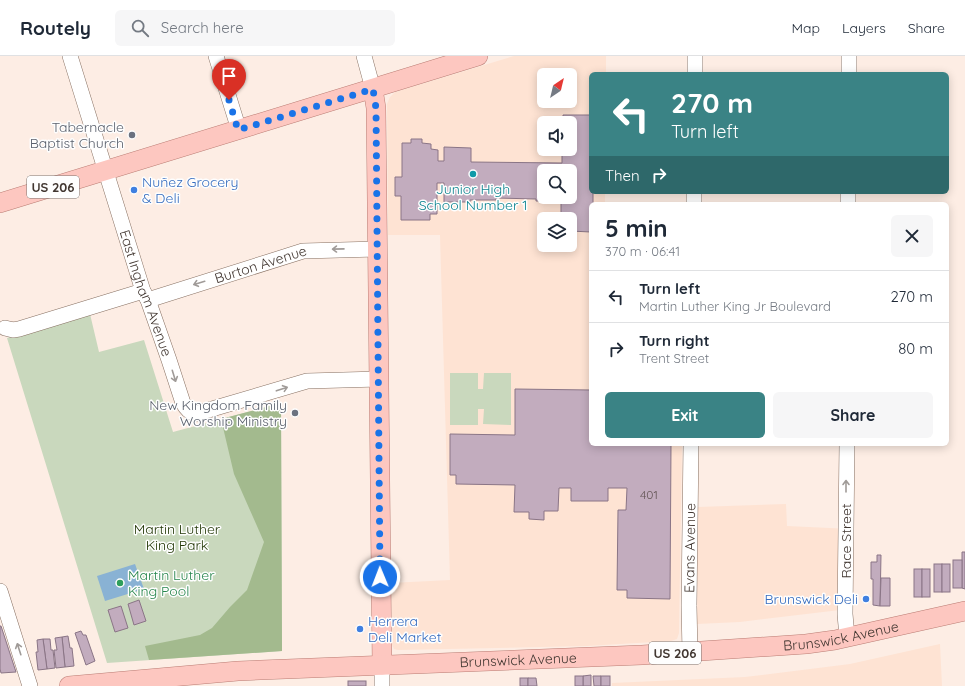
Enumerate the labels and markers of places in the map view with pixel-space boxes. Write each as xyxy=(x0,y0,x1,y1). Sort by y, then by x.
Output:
pin xyxy=(212,59,246,100)
place label: Tabernacle Baptist Church xyxy=(30,118,124,152)
marker: Tabernacle Baptist Church xyxy=(127,130,137,140)
marker: Junior High School Number 1 xyxy=(468,169,478,179)
place label: Nuñez Grocery & Deli xyxy=(142,173,238,207)
place label: Junior High School Number 1 xyxy=(419,180,527,214)
marker: Nuñez Grocery & Deli xyxy=(129,185,139,195)
place label: New Kingdom Family Worship Ministry xyxy=(149,396,287,430)
marker: New Kingdom Family Worship Ministry xyxy=(290,408,300,418)
place label: Martin Luther King Pool xyxy=(128,566,215,600)
marker: Martin Luther King Pool xyxy=(115,578,125,588)
place label: Brunswick Deli xyxy=(764,590,858,608)
marker: Brunswick Deli xyxy=(861,594,871,604)
place label: Herrera Deli Market xyxy=(368,612,442,646)
marker: Herrera Deli Market xyxy=(355,624,365,634)

